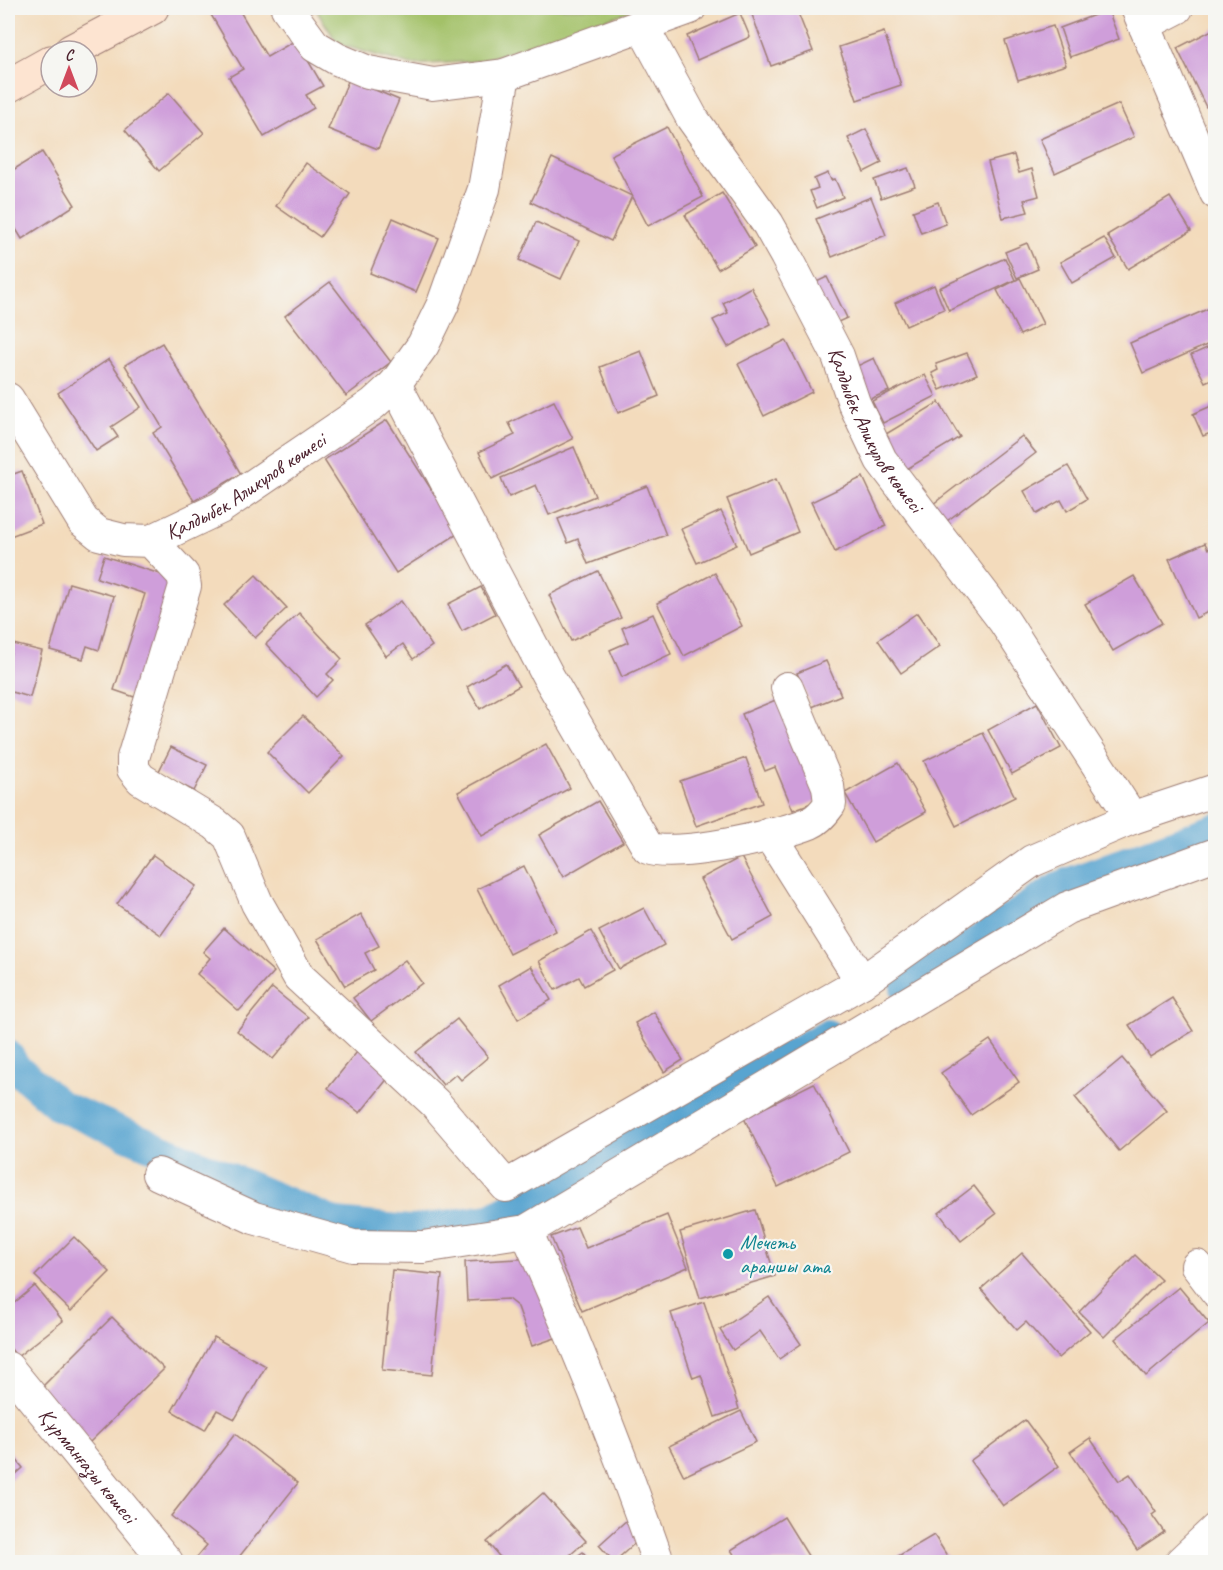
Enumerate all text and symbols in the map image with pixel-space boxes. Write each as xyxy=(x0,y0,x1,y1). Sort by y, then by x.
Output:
north arrow xyxy=(39,39,99,99)
text: С xyxy=(65,45,75,65)
street label: Қалдыбек Аликулов көшесі xyxy=(822,342,931,520)
street label: Қалдыбек Аликулов көшесі xyxy=(161,425,333,545)
place label: Мечеть араншы ата xyxy=(740,1229,831,1279)
marker: Мечеть араншы ата xyxy=(721,1247,735,1261)
street label: Құрманғазы көшесі xyxy=(33,1403,145,1531)

